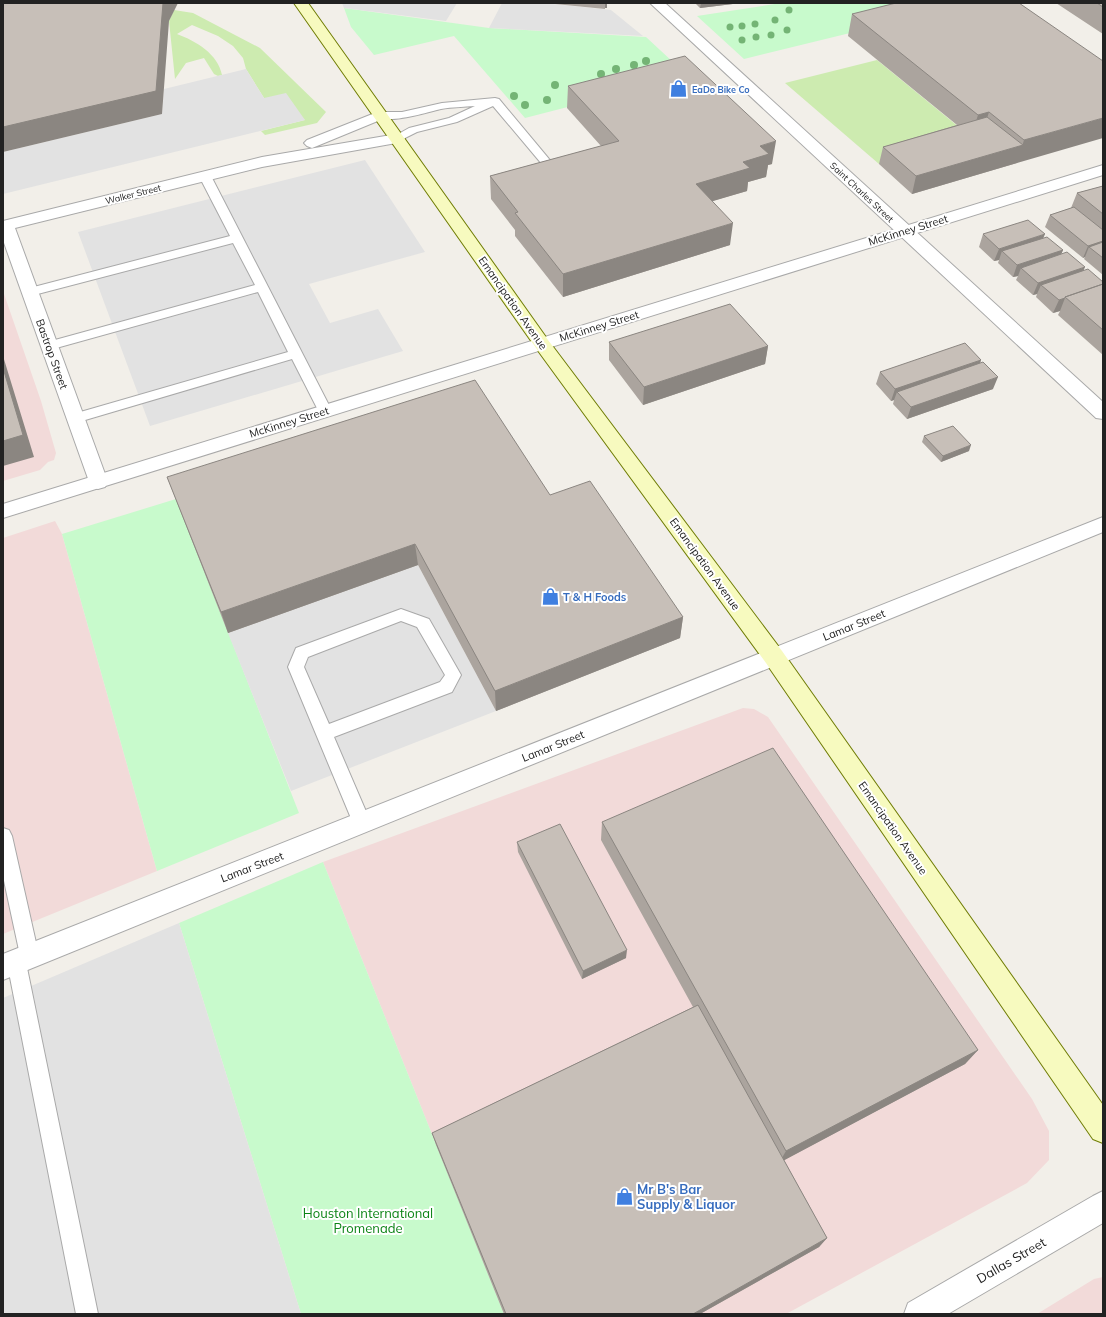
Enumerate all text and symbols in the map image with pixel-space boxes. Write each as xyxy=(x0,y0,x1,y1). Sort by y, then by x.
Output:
shop icon: EaDo Bike Co xyxy=(669,79,689,99)
place label: EaDo Bike Co xyxy=(692,84,750,95)
street label: Saint Charles Street xyxy=(828,160,896,224)
street label: Walker Street xyxy=(104,182,162,206)
street label: McKinney Street xyxy=(867,211,950,249)
street label: Emancipation Avenue xyxy=(475,254,551,352)
street label: McKinney Street xyxy=(558,307,641,345)
street label: Bastrop Street xyxy=(33,317,71,391)
street label: McKinney Street xyxy=(248,403,331,441)
street label: Emancipation Avenue xyxy=(667,515,743,613)
shop icon: T & H Foods xyxy=(540,587,560,607)
place label: T & H Foods xyxy=(563,590,627,604)
street label: Lamar Street xyxy=(821,606,887,644)
street label: Lamar Street xyxy=(520,727,586,765)
street label: Emancipation Avenue xyxy=(855,779,931,877)
street label: Lamar Street xyxy=(219,849,286,885)
place label: Mr B's Bar Supply & Liquor xyxy=(637,1181,736,1213)
shop icon: Mr B's Bar Supply & Liquor xyxy=(614,1186,634,1206)
park label: Houston International Promenade xyxy=(303,1205,433,1236)
street label: Dallas Street xyxy=(974,1234,1049,1286)

